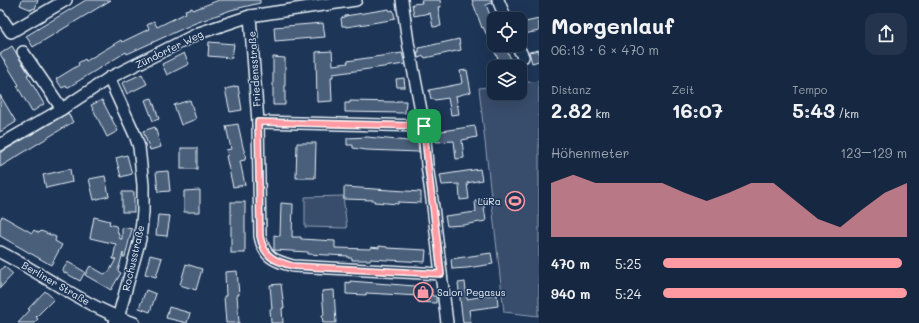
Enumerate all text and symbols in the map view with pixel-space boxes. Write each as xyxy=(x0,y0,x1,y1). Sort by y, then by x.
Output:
text: Morgenlauf xyxy=(551,11,674,40)
map controls xyxy=(487,12,527,100)
button: locate xyxy=(487,12,527,52)
button: share xyxy=(865,13,907,55)
street label: Zündorfer Weg xyxy=(133,26,206,72)
street label: Friedensstraße xyxy=(244,31,264,107)
text: 06:13 · 6 × 470 m xyxy=(551,41,659,58)
button: layers xyxy=(487,60,527,100)
text: Distanz xyxy=(551,82,591,97)
text: Zeit xyxy=(672,82,694,97)
text: Tempo xyxy=(792,82,827,97)
text: 2.82 xyxy=(551,97,592,123)
text: 16:07 xyxy=(672,97,723,123)
text: 5:43 xyxy=(792,97,835,123)
text: km xyxy=(592,106,610,121)
text: /km xyxy=(835,106,859,121)
pin xyxy=(407,109,441,143)
icon: arrive xyxy=(413,115,435,137)
text: Höhenmeter xyxy=(551,144,629,161)
text: 123–129 m xyxy=(840,144,907,161)
sports icon: LüRa xyxy=(504,190,526,212)
place label: LüRa xyxy=(478,194,501,208)
street label: Rochusstraße xyxy=(119,224,147,292)
text: 470 m xyxy=(551,255,590,272)
text: 5:25 xyxy=(615,255,641,272)
street label: Berliner Straße xyxy=(19,258,93,308)
shop icon: Salon Pegasus xyxy=(412,281,434,303)
place label: Salon Pegasus xyxy=(437,285,506,299)
text: 940 m xyxy=(551,285,590,302)
text: 5:24 xyxy=(615,285,641,302)

